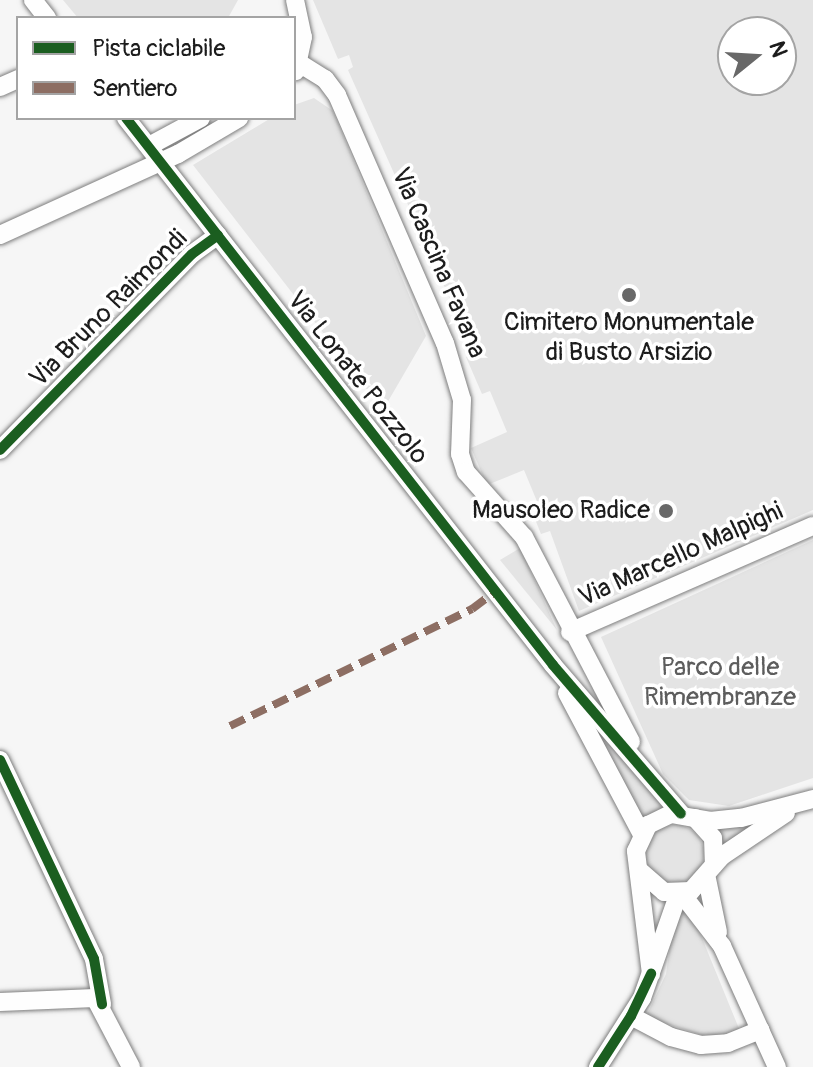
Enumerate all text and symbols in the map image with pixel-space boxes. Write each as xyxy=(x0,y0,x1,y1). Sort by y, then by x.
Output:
legend xyxy=(16,16,296,120)
north arrow xyxy=(717,16,797,96)
text: Pista ciclabile xyxy=(92,34,225,63)
text: N xyxy=(762,38,794,61)
text: Sentiero xyxy=(92,74,177,103)
street label: Via Cascina Favana xyxy=(384,163,492,363)
street label: Via Bruno Raimondi xyxy=(24,224,194,394)
street label: Via Lonate Pozzolo xyxy=(280,285,434,471)
marker: Cimitero Monumentale di Busto Arsizio xyxy=(620,286,638,304)
place label: Cimitero Monumentale di Busto Arsizio xyxy=(504,307,754,368)
place label: Mausoleo Radice xyxy=(472,495,650,527)
street label: Via Marcello Malpighi xyxy=(574,496,788,614)
marker: Mausoleo Radice xyxy=(657,502,675,520)
park label: Parco delle Rimembranze xyxy=(644,652,796,714)

